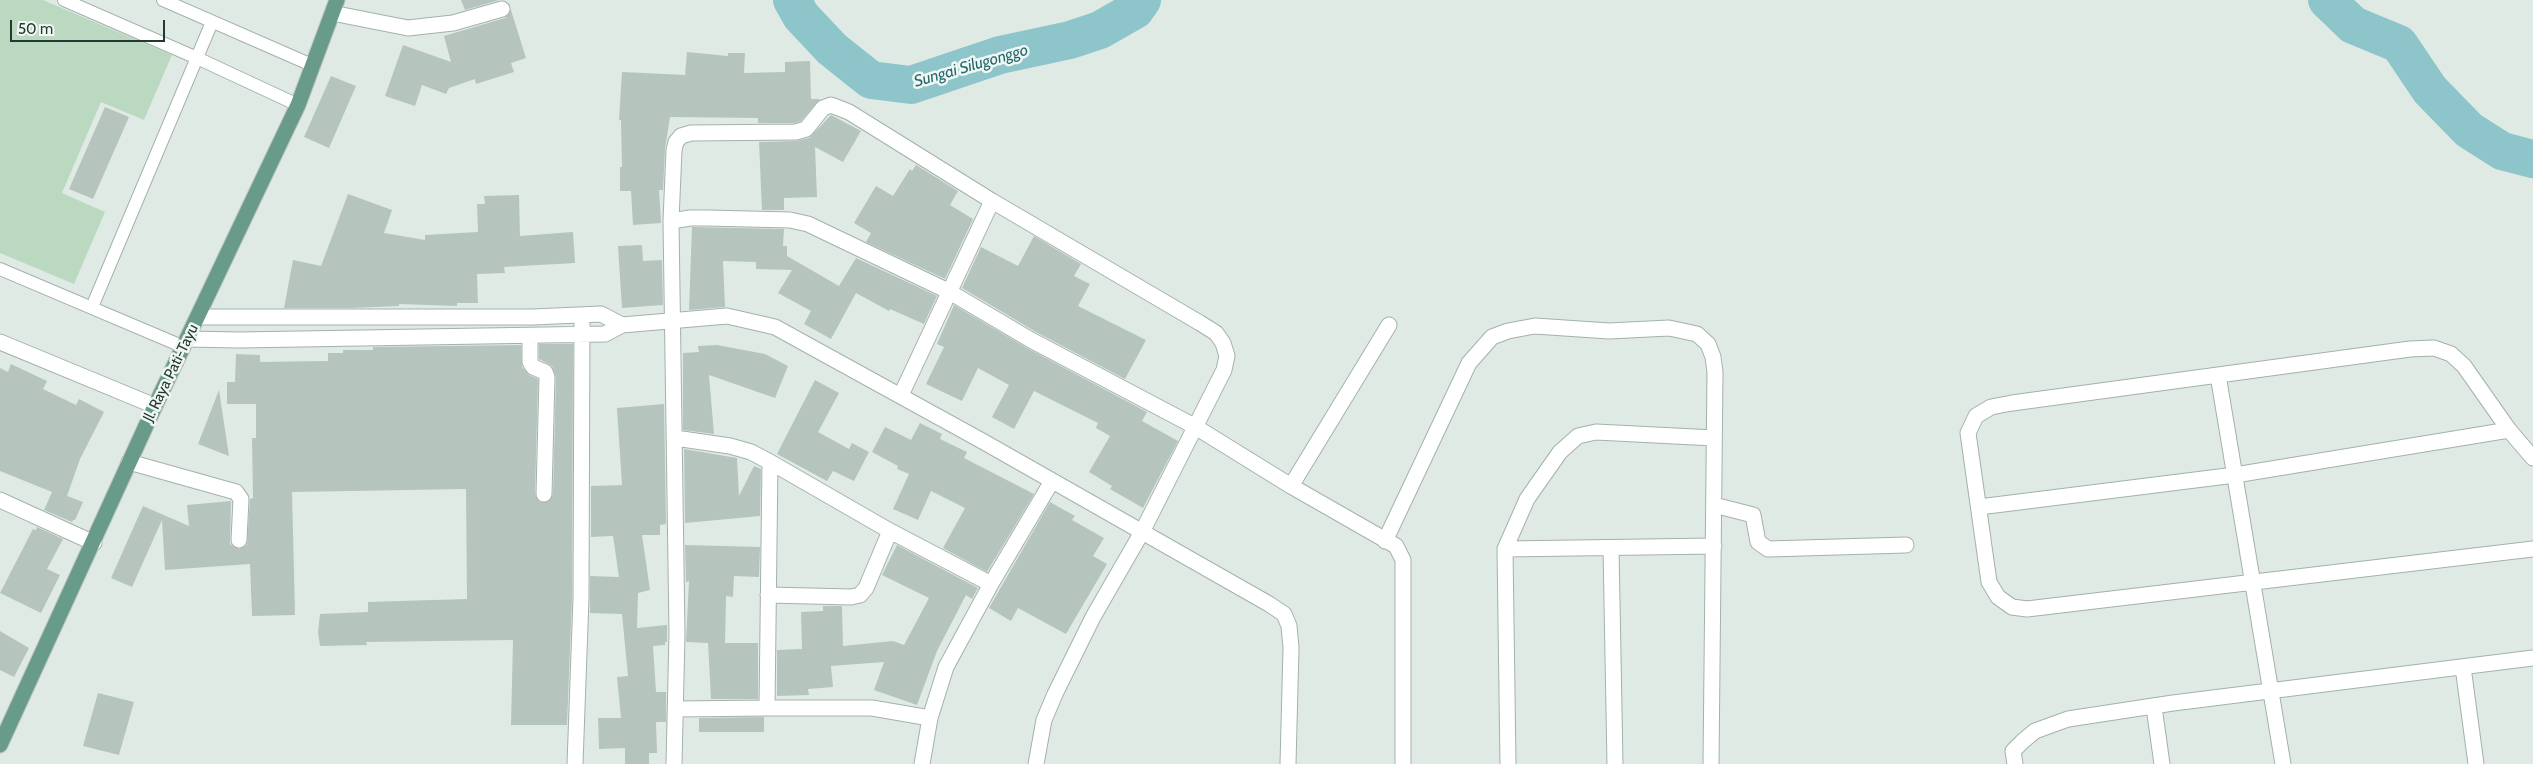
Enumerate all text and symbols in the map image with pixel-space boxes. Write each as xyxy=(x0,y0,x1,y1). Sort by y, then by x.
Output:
scale bar xyxy=(12,10,168,42)
text: 50 m xyxy=(18,20,53,38)
water label: Sungai Silugonggo xyxy=(912,41,1030,91)
street label: Jl. Raya Pati-Tayu xyxy=(140,321,202,425)

